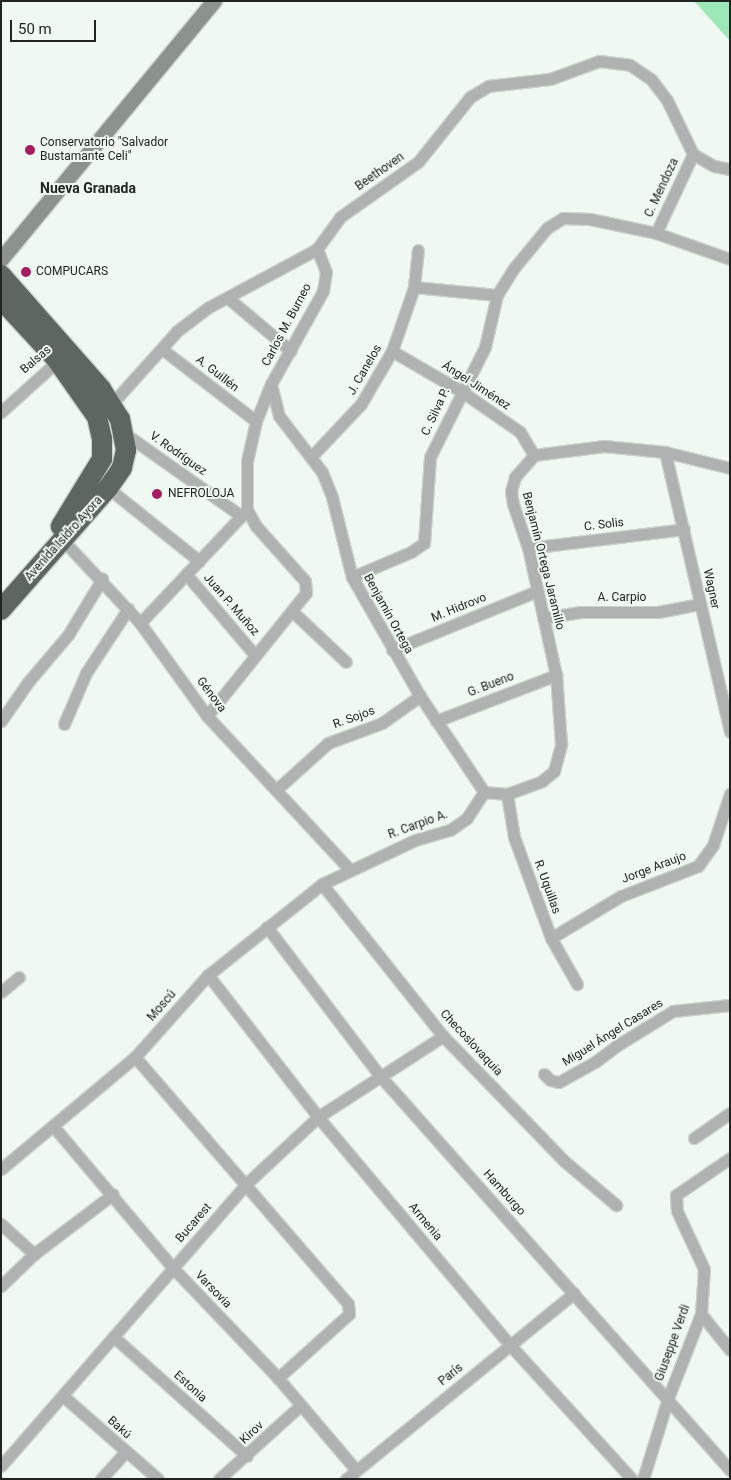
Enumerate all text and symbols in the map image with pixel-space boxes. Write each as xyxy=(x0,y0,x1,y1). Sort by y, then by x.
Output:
scale bar xyxy=(12,10,99,42)
text: 50 m xyxy=(18,20,52,38)
place label: Conservatorio "Salvador Bustamante Celi" xyxy=(40,136,168,164)
marker: Conservatorio "Salvador Bustamante Celi" xyxy=(24,144,36,156)
street label: Beethoven xyxy=(353,150,407,194)
street label: C. Mendoza xyxy=(642,156,682,220)
district label: Nueva Granada xyxy=(40,180,136,196)
place label: COMPUCARS xyxy=(36,265,108,279)
marker: COMPUCARS xyxy=(20,266,32,278)
street label: Carlos M. Burneo xyxy=(259,281,315,369)
street label: J. Canelos xyxy=(345,342,385,398)
street label: Balsas xyxy=(18,343,54,377)
street label: A. Guillén xyxy=(193,353,241,395)
street label: Ángel Jiménez xyxy=(439,358,513,414)
street label: C. Silva P. xyxy=(419,386,453,438)
street label: V. Rodríguez xyxy=(147,429,209,479)
marker: NEFROLOJA xyxy=(150,487,164,501)
place label: NEFROLOJA xyxy=(168,487,234,501)
street label: Benjamín Ortega Jaramillo xyxy=(519,490,567,632)
street label: Avenida Isidro Ayora xyxy=(22,494,106,584)
street label: C. Solis xyxy=(583,515,625,535)
street label: Wagner xyxy=(700,568,722,610)
street label: Juan P. Muñoz xyxy=(200,571,262,639)
street label: Benjamín Ortega xyxy=(360,572,416,656)
street label: M. Hidrovo xyxy=(429,590,489,626)
street label: A. Carpio xyxy=(598,591,646,605)
street label: G. Bueno xyxy=(466,670,516,700)
street label: Génova xyxy=(193,675,229,715)
street label: R. Sojos xyxy=(331,704,377,732)
street label: R. Carpio A. xyxy=(386,808,450,842)
street label: Jorge Araujo xyxy=(620,849,688,887)
street label: R. Uquillas xyxy=(531,858,563,916)
street label: Moscú xyxy=(145,988,179,1024)
street label: Miguel Ángel Casares xyxy=(560,996,666,1070)
street label: Checoslovaquia xyxy=(437,1007,505,1079)
street label: Hamburgo xyxy=(480,1167,528,1219)
street label: Bucarest xyxy=(173,1200,215,1246)
street label: Armenia xyxy=(405,1200,445,1244)
street label: Varsovia xyxy=(192,1268,234,1312)
street label: Giuseppe Verdi xyxy=(652,1303,694,1383)
street label: París xyxy=(436,1361,466,1389)
street label: Estonia xyxy=(170,1368,210,1406)
street label: Bakú xyxy=(104,1414,134,1442)
street label: Kirov xyxy=(237,1419,267,1447)

